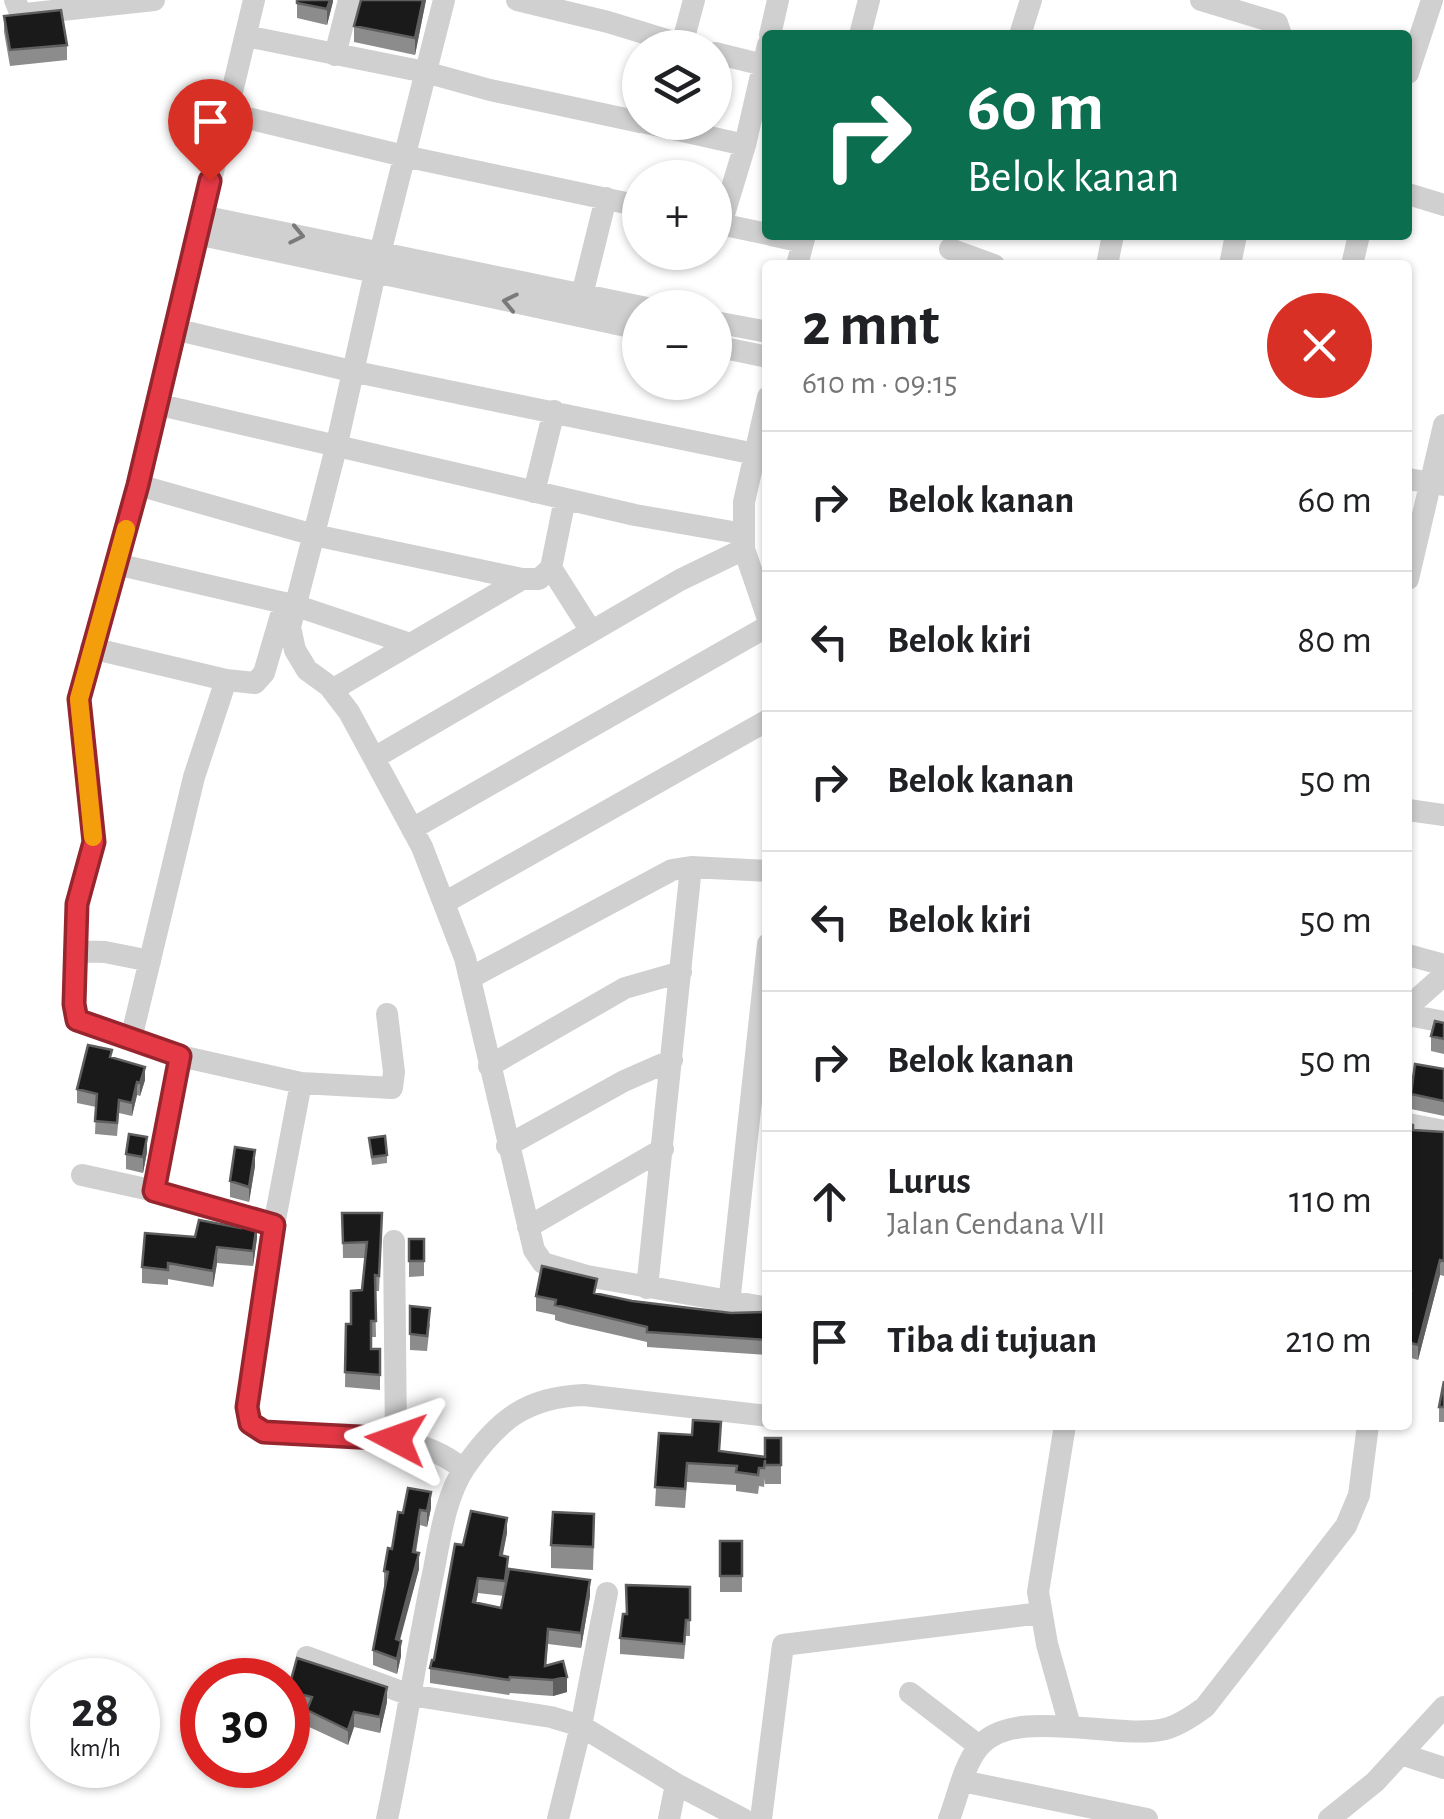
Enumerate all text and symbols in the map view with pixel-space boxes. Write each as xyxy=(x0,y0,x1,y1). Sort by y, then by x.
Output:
map controls xyxy=(622,30,732,400)
button: layers xyxy=(622,30,732,140)
icon: right xyxy=(802,70,932,200)
text: 60 m xyxy=(967,73,1104,143)
pin xyxy=(168,79,253,182)
icon: arrive xyxy=(183,94,238,149)
text: Belok kanan xyxy=(967,155,1179,200)
button: + xyxy=(622,160,732,270)
one-way arrow xyxy=(288,224,305,245)
button: − xyxy=(622,290,732,400)
one-way arrow xyxy=(502,292,519,313)
button: close xyxy=(1267,293,1372,398)
text: 2 mnt xyxy=(802,296,939,356)
text: 610 m · 09:15 xyxy=(802,367,957,399)
icon: right xyxy=(802,474,857,529)
text: Belok kanan xyxy=(887,482,1074,520)
text: 60 m xyxy=(1297,482,1372,520)
icon: left xyxy=(802,614,857,669)
text: Belok kiri xyxy=(887,622,1032,660)
text: 80 m xyxy=(1297,622,1372,660)
icon: right xyxy=(802,754,857,809)
text: Belok kanan xyxy=(887,762,1074,800)
text: 50 m xyxy=(1299,762,1372,800)
icon: left xyxy=(802,894,857,949)
text: Belok kiri xyxy=(887,902,1032,940)
text: 50 m xyxy=(1299,902,1372,940)
icon: right xyxy=(802,1034,857,1089)
text: Belok kanan xyxy=(887,1042,1074,1080)
text: 50 m xyxy=(1299,1042,1372,1080)
text: Lurus xyxy=(887,1163,971,1201)
icon: ahead xyxy=(802,1174,857,1229)
text: 110 m xyxy=(1289,1182,1372,1220)
text: Jalan Cendana VII xyxy=(887,1208,1105,1240)
icon: arrive xyxy=(802,1314,857,1369)
text: Tiba di tujuan xyxy=(887,1322,1097,1360)
text: 210 m xyxy=(1285,1322,1372,1360)
position arrow xyxy=(344,1387,448,1491)
speed limit sign: 30 xyxy=(180,1658,310,1788)
text: 28 xyxy=(71,1686,119,1736)
text: km/h xyxy=(69,1736,121,1761)

